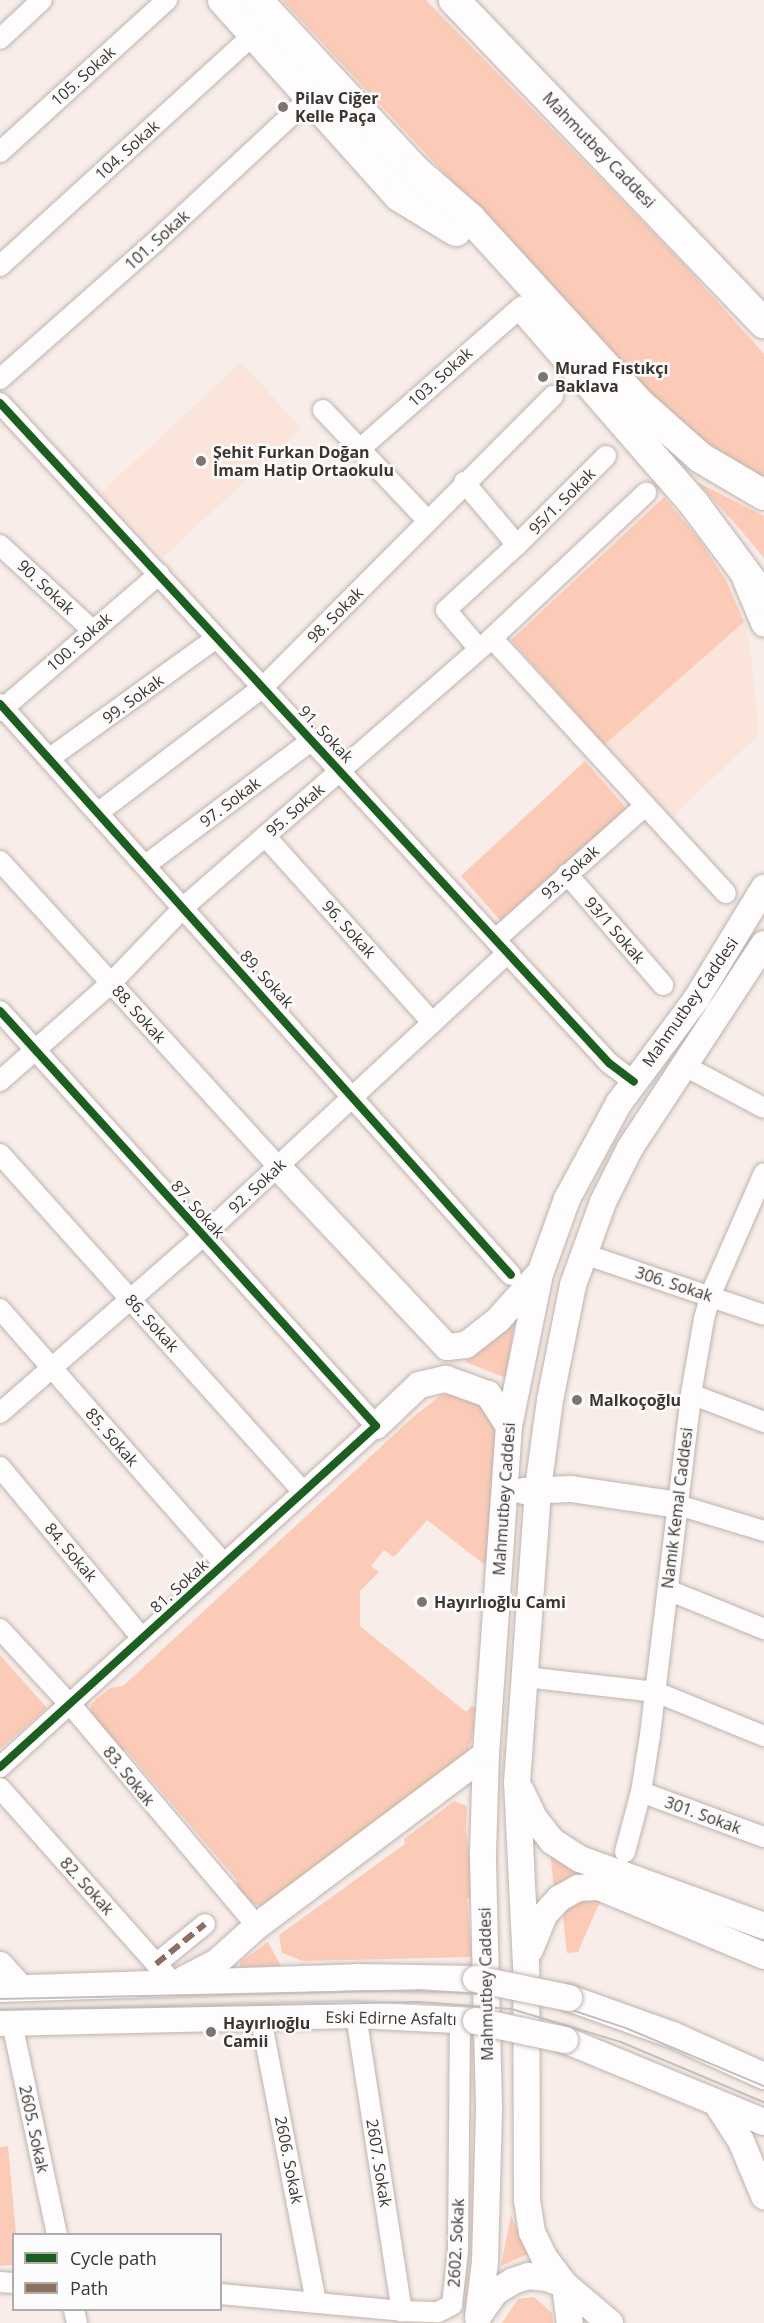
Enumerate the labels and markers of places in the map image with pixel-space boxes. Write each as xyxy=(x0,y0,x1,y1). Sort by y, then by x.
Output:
place label: Pilav Ciğer Kelle Paça xyxy=(295,88,379,126)
marker: Pilav Ciğer Kelle Paça xyxy=(276,100,290,114)
place label: Murad Fıstıkçı Baklava xyxy=(555,358,668,396)
marker: Murad Fıstıkçı Baklava xyxy=(536,370,550,384)
place label: Şehit Furkan Doğan İmam Hatip Ortaokulu xyxy=(213,442,394,480)
marker: Şehit Furkan Doğan İmam Hatip Ortaokulu xyxy=(194,454,208,468)
place label: Malkoçoğlu xyxy=(589,1390,681,1410)
marker: Malkoçoğlu xyxy=(570,1393,584,1407)
place label: Hayırlıoğlu Cami xyxy=(434,1592,566,1612)
marker: Hayırlıoğlu Cami xyxy=(415,1595,429,1609)
place label: Hayırlıoğlu Camii xyxy=(223,2013,310,2051)
marker: Hayırlıoğlu Camii xyxy=(204,2025,218,2039)

